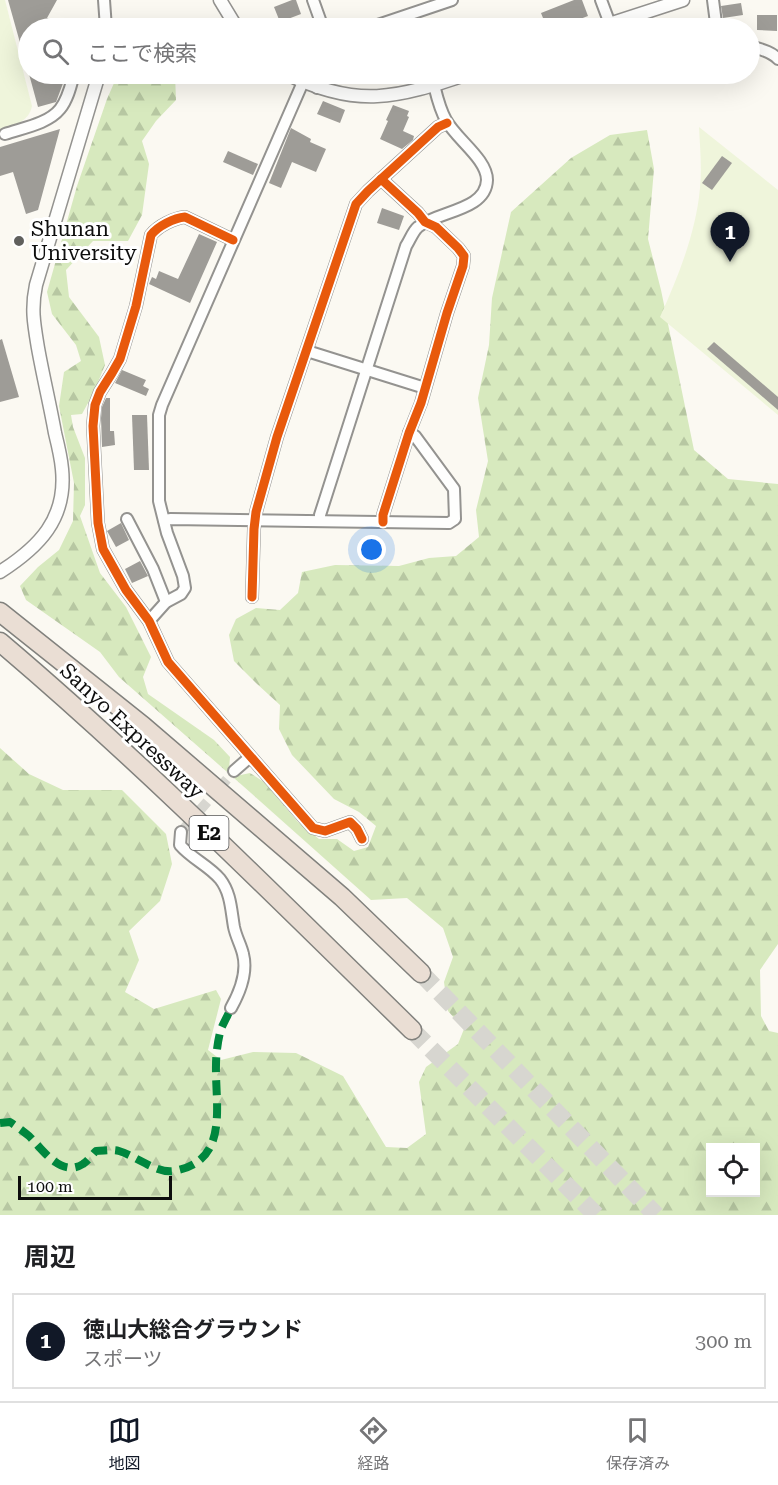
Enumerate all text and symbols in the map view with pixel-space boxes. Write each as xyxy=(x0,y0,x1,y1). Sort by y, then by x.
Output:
search box xyxy=(18,18,760,84)
icon: search xyxy=(39,35,72,68)
text: ここで検索 xyxy=(87,41,197,66)
pin: 1 xyxy=(710,212,750,262)
place label: Shunan University xyxy=(31,217,137,265)
marker: Shunan University xyxy=(12,234,26,248)
your location xyxy=(357,535,386,564)
street label: Sanyo Expressway xyxy=(55,658,209,804)
road number: E2 xyxy=(190,816,228,850)
map controls xyxy=(706,1143,760,1197)
button: locate xyxy=(706,1143,760,1197)
scale bar xyxy=(18,1173,172,1200)
text: 100 m xyxy=(27,1177,73,1196)
text: 周辺 xyxy=(24,1242,76,1272)
text: 徳山大総合グラウンド xyxy=(83,1317,303,1342)
text: 1 xyxy=(40,1329,51,1353)
text: 300 m xyxy=(695,1329,752,1353)
text: スポーツ xyxy=(83,1347,163,1371)
tab: 地図 xyxy=(108,1414,141,1474)
tab: 経路 xyxy=(357,1414,390,1474)
tab: 保存済み xyxy=(606,1414,670,1474)

